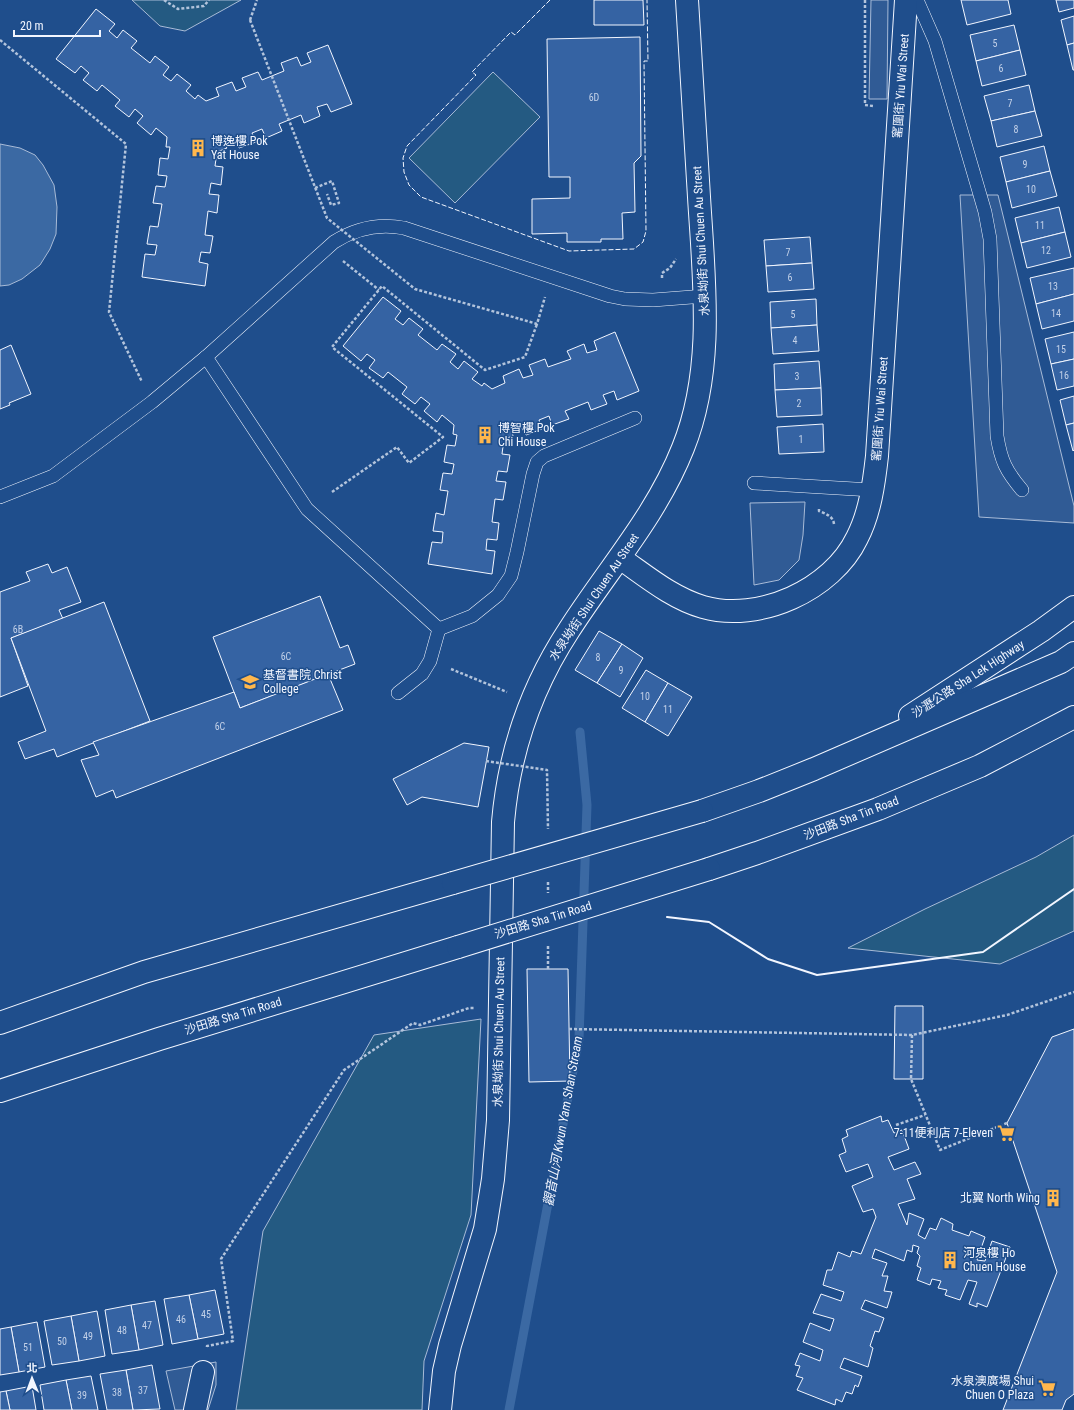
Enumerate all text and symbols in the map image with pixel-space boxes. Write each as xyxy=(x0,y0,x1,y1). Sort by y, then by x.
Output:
scale bar xyxy=(14,12,100,38)
text: 20 m xyxy=(20,19,44,33)
street label: 窰圍街 Yiu Wai Street xyxy=(890,33,912,139)
house number: 5 xyxy=(993,38,998,49)
house number: 6 xyxy=(999,63,1004,74)
house number: 6D xyxy=(589,92,600,103)
house number: 7 xyxy=(1008,98,1013,109)
house number: 8 xyxy=(1014,124,1019,135)
place label: 博逸樓 Pok Yat House xyxy=(211,134,268,162)
building icon: 博逸樓 Pok Yat House xyxy=(188,138,208,158)
house number: 9 xyxy=(1023,159,1028,170)
street label: 水泉坳街 Shui Chuen Au Street xyxy=(690,165,712,316)
house number: 10 xyxy=(1026,184,1036,195)
house number: 11 xyxy=(1035,220,1045,231)
house number: 12 xyxy=(1041,245,1051,256)
house number: 7 xyxy=(786,247,791,258)
house number: 6 xyxy=(788,272,793,283)
house number: 13 xyxy=(1048,281,1058,292)
house number: 14 xyxy=(1051,308,1061,319)
house number: 5 xyxy=(791,309,796,320)
house number: 4 xyxy=(793,335,798,346)
house number: 15 xyxy=(1056,344,1066,355)
street label: 窰圍街 Yiu Wai Street xyxy=(869,356,891,462)
house number: 16 xyxy=(1059,370,1069,381)
house number: 3 xyxy=(795,371,800,382)
house number: 2 xyxy=(797,398,802,409)
place label: 博智樓 Pok Chi House xyxy=(498,421,555,449)
building icon: 博智樓 Pok Chi House xyxy=(475,425,495,445)
house number: 1 xyxy=(799,434,803,445)
street label: 水泉坳街 Shui Chuen Au Street xyxy=(546,530,642,663)
house number: 6B xyxy=(13,624,23,635)
street label: 沙瀝公路 Sha Lek Highway xyxy=(909,637,1027,721)
house number: 6C xyxy=(281,651,292,662)
house number: 8 xyxy=(596,652,601,663)
house number: 9 xyxy=(619,665,624,676)
place label: 基督書院 Christ College xyxy=(263,668,342,696)
school or university icon: 基督書院 Christ College xyxy=(240,672,260,692)
house number: 10 xyxy=(640,691,650,702)
house number: 11 xyxy=(663,704,673,715)
house number: 6C xyxy=(215,721,226,732)
street label: 沙田路 Sha Tin Road xyxy=(801,793,901,843)
street label: 沙田路 Sha Tin Road xyxy=(493,899,593,941)
street label: 水泉坳街 Shui Chuen Au Street xyxy=(491,956,507,1107)
street label: 沙田路 Sha Tin Road xyxy=(183,995,283,1037)
water label: 觀音山河 Kwun Yam Shan Stream xyxy=(541,1035,585,1207)
supermarket icon: 7-11便利店 7-Eleven xyxy=(996,1123,1016,1143)
place label: 7-11便利店 7-Eleven xyxy=(894,1126,993,1140)
building icon: 北翼 North Wing xyxy=(1043,1188,1063,1208)
place label: 北翼 North Wing xyxy=(960,1191,1040,1205)
place label: 河泉樓 Ho Chuen House xyxy=(963,1246,1026,1274)
building icon: 河泉樓 Ho Chuen House xyxy=(940,1250,960,1270)
house number: 45 xyxy=(201,1309,211,1320)
house number: 46 xyxy=(176,1314,186,1325)
house number: 47 xyxy=(142,1320,152,1331)
house number: 48 xyxy=(117,1325,127,1336)
house number: 49 xyxy=(83,1331,93,1342)
house number: 50 xyxy=(57,1336,67,1347)
house number: 51 xyxy=(23,1342,33,1353)
north arrow xyxy=(12,1358,52,1398)
text: 北 xyxy=(26,1362,37,1375)
place label: 水泉澳廣場 Shui Chuen O Plaza xyxy=(951,1374,1034,1402)
supermarket icon: 水泉澳廣場 Shui Chuen O Plaza xyxy=(1037,1378,1057,1398)
house number: 37 xyxy=(138,1385,148,1396)
house number: 38 xyxy=(112,1387,122,1398)
house number: 39 xyxy=(77,1390,87,1401)

